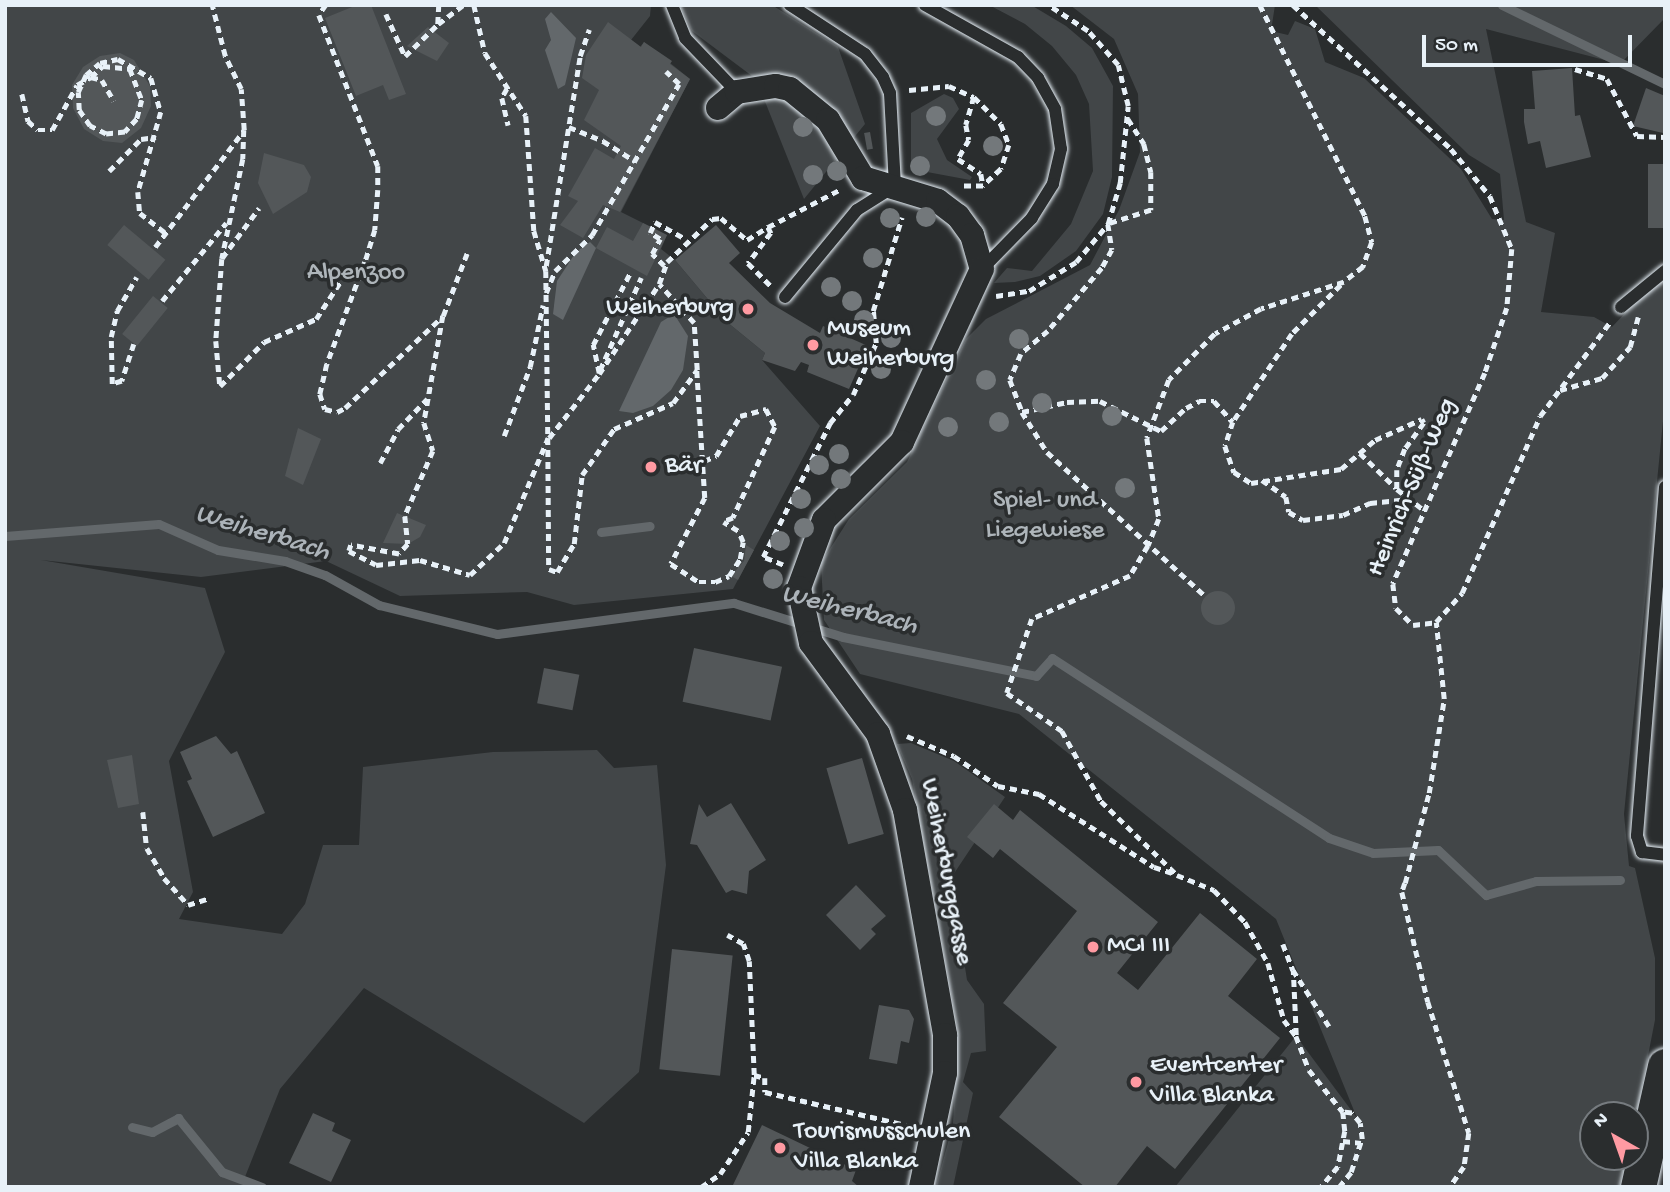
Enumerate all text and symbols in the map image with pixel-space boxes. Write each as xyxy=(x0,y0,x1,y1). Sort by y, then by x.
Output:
scale bar xyxy=(1425,21,1635,65)
text: 50 m xyxy=(1435,34,1478,59)
park label: Alpenzoo xyxy=(307,258,405,290)
place label: Weiherburg xyxy=(606,293,734,325)
marker: Weiherburg xyxy=(740,301,756,317)
place label: Museum Weiherburg xyxy=(827,314,955,376)
marker: Museum Weiherburg xyxy=(805,337,821,353)
street label: Heinrich-Süß-Weg xyxy=(1361,394,1465,582)
place label: Bär xyxy=(665,451,702,483)
marker: Bär xyxy=(643,459,659,475)
park label: Spiel- und Liegewiese xyxy=(986,486,1104,548)
water label: Weiherbach xyxy=(191,498,333,570)
water label: Weiherbach xyxy=(778,578,920,644)
street label: Weiherburggasse xyxy=(912,776,978,968)
place label: MCI III xyxy=(1107,931,1170,963)
marker: MCI III xyxy=(1085,939,1101,955)
place label: Eventcenter Villa Blanka xyxy=(1150,1051,1282,1112)
marker: Eventcenter Villa Blanka xyxy=(1128,1074,1144,1090)
north arrow xyxy=(1579,1101,1649,1171)
text: N xyxy=(1589,1108,1614,1134)
place label: Tourismusschulen Villa Blanka xyxy=(794,1117,970,1178)
marker: Tourismusschulen Villa Blanka xyxy=(772,1140,788,1156)

